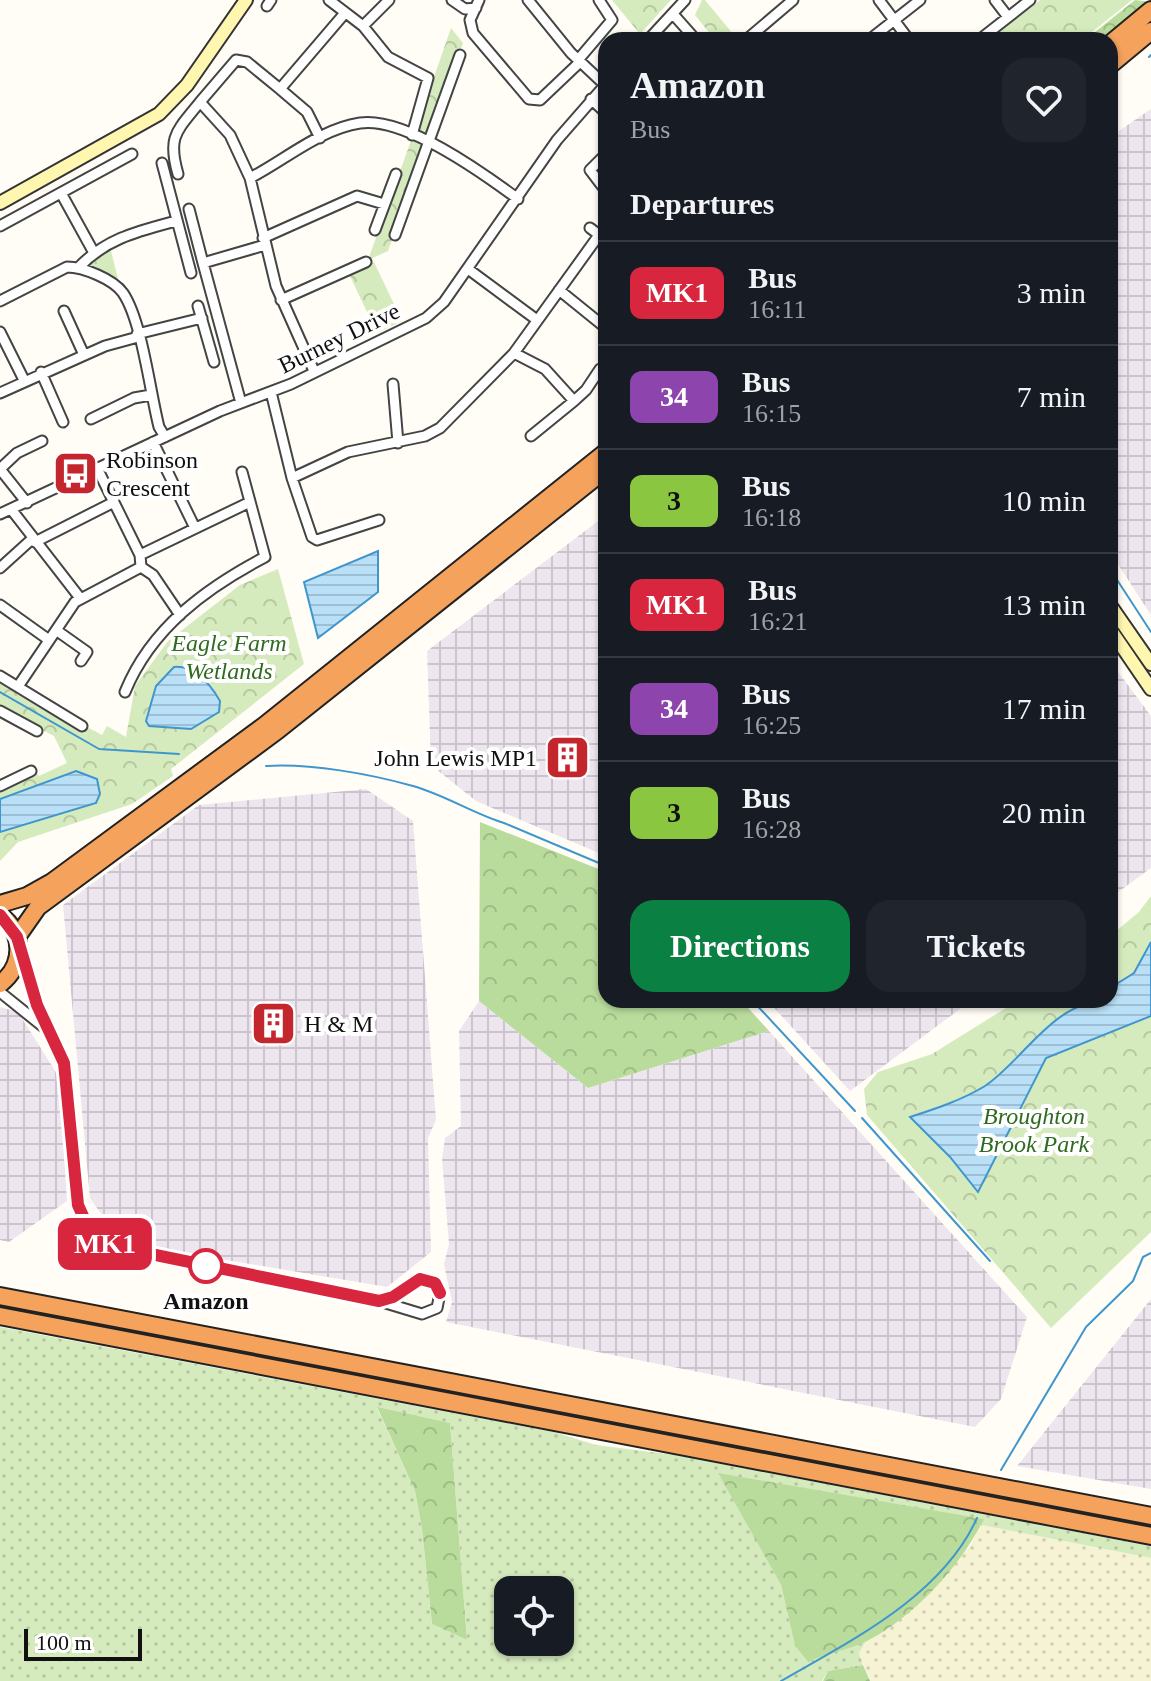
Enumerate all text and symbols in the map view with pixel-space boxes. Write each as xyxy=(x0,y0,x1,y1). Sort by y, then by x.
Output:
button: heart xyxy=(1002,58,1086,142)
text: Amazon xyxy=(630,64,765,106)
text: Bus xyxy=(630,115,670,144)
text: Departures xyxy=(630,187,774,220)
text: Bus xyxy=(748,261,797,294)
text: 3 min xyxy=(1017,276,1086,309)
text: MK1 xyxy=(646,277,708,308)
text: 16:11 xyxy=(748,295,806,324)
street label: Burney Drive xyxy=(274,298,404,378)
text: Bus xyxy=(742,365,790,398)
text: 7 min xyxy=(1017,380,1086,413)
text: 34 xyxy=(660,381,688,412)
text: 16:15 xyxy=(742,399,801,428)
place label: Robinson Crescent xyxy=(106,447,198,501)
bus stop icon: Robinson Crescent xyxy=(51,450,99,498)
text: Bus xyxy=(742,469,790,502)
text: 10 min xyxy=(1002,484,1086,517)
text: 3 xyxy=(667,485,681,516)
text: 16:18 xyxy=(742,503,801,532)
text: Bus xyxy=(748,573,797,606)
text: 13 min xyxy=(1002,588,1086,621)
text: MK1 xyxy=(646,589,708,620)
text: 16:21 xyxy=(748,607,807,636)
park label: Eagle Farm Wetlands xyxy=(170,630,287,684)
text: Bus xyxy=(742,677,790,710)
text: 17 min xyxy=(1002,692,1086,725)
text: 34 xyxy=(660,693,688,724)
text: 16:25 xyxy=(742,711,801,740)
building icon: John Lewis MP1 xyxy=(544,734,592,782)
place label: John Lewis MP1 xyxy=(374,745,537,771)
text: Bus xyxy=(742,781,790,814)
text: 20 min xyxy=(1002,796,1086,829)
text: 3 xyxy=(667,797,681,828)
text: 16:28 xyxy=(742,815,801,844)
button: Directions xyxy=(630,900,850,992)
button: Tickets xyxy=(866,900,1086,992)
building icon: H & M xyxy=(249,1000,297,1048)
place label: H & M xyxy=(304,1011,373,1037)
park label: Broughton Brook Park xyxy=(979,1103,1090,1157)
line badge: MK1 xyxy=(59,1218,151,1270)
text: MK1 xyxy=(74,1228,136,1259)
marker: Amazon xyxy=(189,1249,223,1283)
place label: Amazon xyxy=(163,1288,249,1314)
map controls xyxy=(494,1576,574,1656)
button: locate xyxy=(494,1576,574,1656)
scale bar xyxy=(24,1625,142,1661)
text: 100 m xyxy=(36,1630,92,1655)

